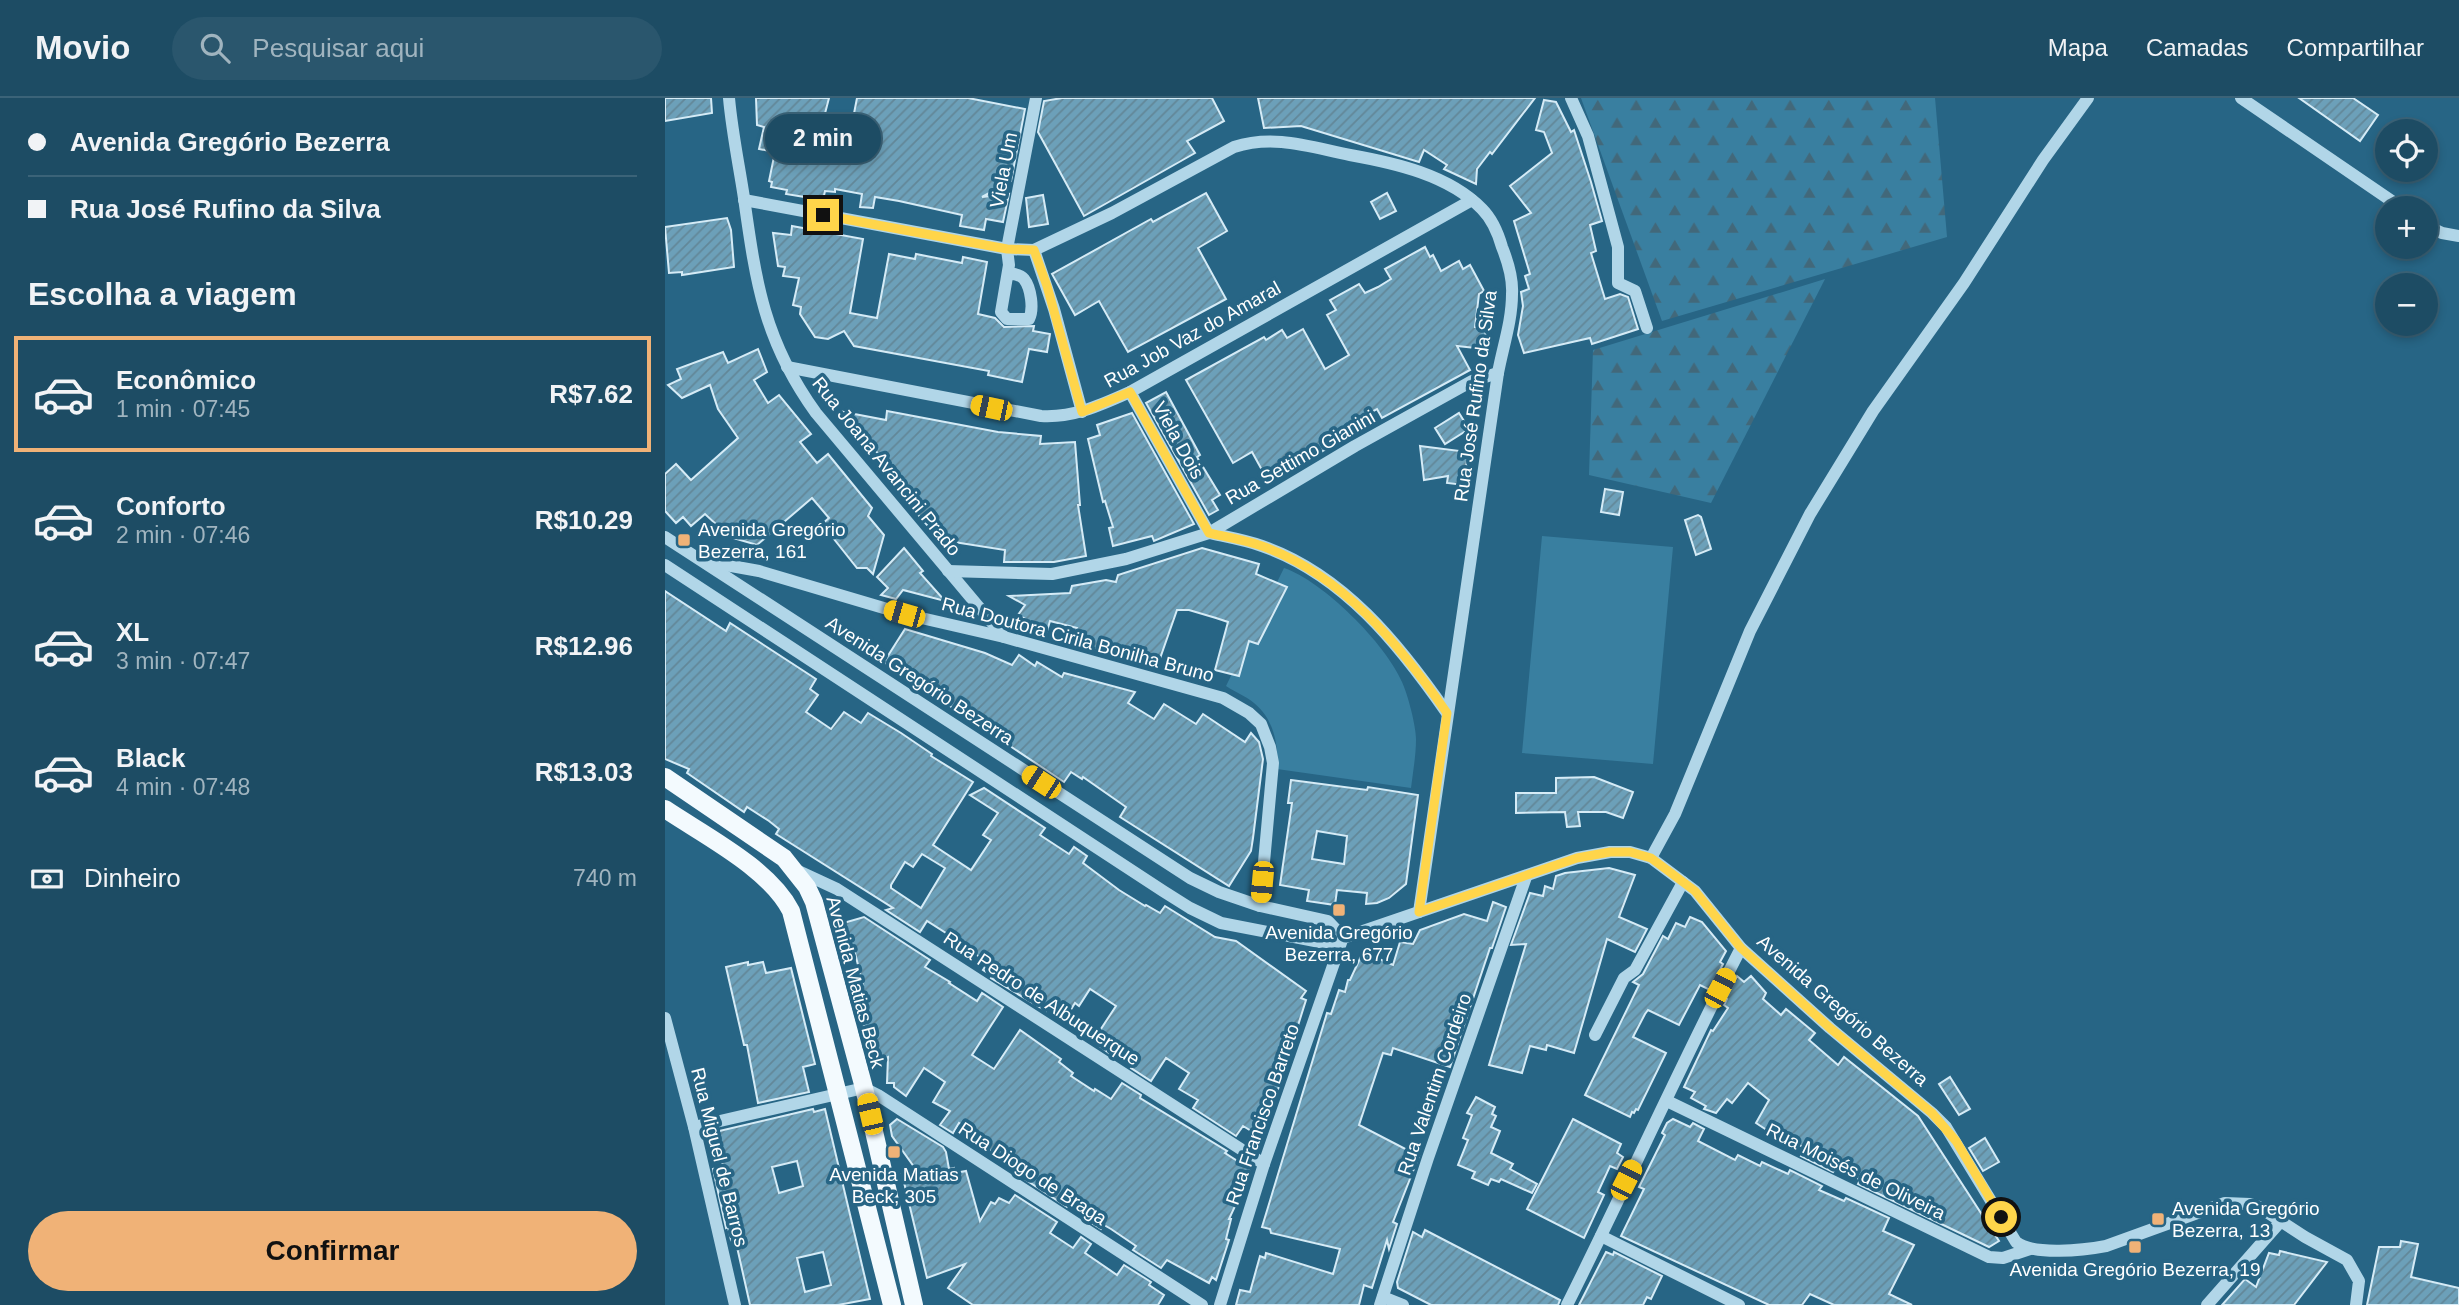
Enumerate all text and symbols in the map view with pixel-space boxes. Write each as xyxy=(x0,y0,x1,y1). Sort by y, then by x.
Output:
search box xyxy=(172,17,662,80)
text: Movio xyxy=(35,29,130,66)
icon: search xyxy=(196,29,234,67)
text: Pesquisar aqui xyxy=(252,33,424,63)
text: Mapa xyxy=(2048,34,2108,61)
text: Camadas xyxy=(2146,34,2249,61)
text: Compartilhar xyxy=(2287,34,2424,61)
callout: 2 min xyxy=(765,114,881,162)
map controls xyxy=(2375,119,2438,336)
button: locate xyxy=(2375,119,2438,182)
text: 2 min xyxy=(793,125,853,151)
text: Avenida Gregório Bezerra xyxy=(70,127,390,157)
street label: Viela Um xyxy=(986,130,1021,210)
text: Rua José Rufino da Silva xyxy=(70,194,381,224)
button: + xyxy=(2375,196,2438,259)
route end xyxy=(807,199,839,231)
button: − xyxy=(2375,273,2438,336)
text: Escolha a viagem xyxy=(28,276,297,312)
street label: Rua Job Vaz do Amaral xyxy=(1100,277,1284,392)
street label: Rua José Rufino da Silva xyxy=(1450,289,1501,503)
icon: car xyxy=(32,363,95,426)
text: Econômico xyxy=(116,365,256,395)
street label: Rua Joana Avancini Prado xyxy=(808,373,965,560)
text: R$7.62 xyxy=(549,379,633,409)
car xyxy=(969,393,1014,423)
text: 1 min · 07:45 xyxy=(116,396,250,422)
street label: Viela Dois xyxy=(1149,398,1208,483)
street label: Rua Settimo Gianini xyxy=(1222,406,1379,509)
icon: car xyxy=(32,489,95,552)
text: Conforto xyxy=(116,491,226,521)
text: R$10.29 xyxy=(535,505,633,535)
place label: Avenida Gregório Bezerra, 161 xyxy=(698,519,846,562)
text: 2 min · 07:46 xyxy=(116,522,250,548)
marker: Avenida Gregório Bezerra, 161 xyxy=(676,532,692,548)
street label: Rua Doutora Cirila Bonilha Bruno xyxy=(939,593,1216,686)
car xyxy=(881,598,928,630)
street label: Avenida Gregório Bezerra xyxy=(822,612,1018,749)
icon: car xyxy=(32,615,95,678)
text: XL xyxy=(116,617,149,647)
text: R$12.96 xyxy=(535,631,633,661)
text: 3 min · 07:47 xyxy=(116,648,250,674)
icon: car xyxy=(32,741,95,804)
text: Black xyxy=(116,743,185,773)
text: R$13.03 xyxy=(535,757,633,787)
car xyxy=(1018,762,1065,802)
text: 4 min · 07:48 xyxy=(116,774,250,800)
icon: cash xyxy=(28,860,66,898)
car xyxy=(1250,860,1275,904)
text: Dinheiro xyxy=(84,863,181,893)
text: 740 m xyxy=(573,865,637,891)
street label: Avenida Matias Beck xyxy=(822,894,889,1071)
marker: Avenida Gregório Bezerra, 677 xyxy=(1331,902,1347,918)
place label: Avenida Gregório Bezerra, 677 xyxy=(1265,922,1413,965)
street label: Rua Pedro de Albuquerque xyxy=(940,927,1144,1070)
street label: Avenida Gregório Bezerra xyxy=(1753,931,1933,1091)
car xyxy=(1701,965,1740,1011)
street label: Rua Valentim Cordeiro xyxy=(1393,991,1475,1178)
street label: Rua Francisco Barreto xyxy=(1222,1021,1303,1207)
street label: Rua Miguel de Barros xyxy=(687,1065,752,1249)
car xyxy=(856,1091,885,1137)
street label: Rua Diogo de Braga xyxy=(955,1118,1111,1229)
street label: Rua Moisés de Oliveira xyxy=(1763,1119,1949,1224)
marker: Avenida Matias Beck, 305 xyxy=(886,1144,902,1160)
car xyxy=(1608,1157,1645,1203)
place label: Avenida Matias Beck, 305 xyxy=(829,1164,959,1207)
place label: Avenida Gregório Bezerra, 13 xyxy=(2172,1198,2320,1241)
route start xyxy=(1985,1201,2017,1233)
button: Confirmar xyxy=(28,1211,637,1291)
marker: Avenida Gregório Bezerra, 13 xyxy=(2150,1211,2166,1227)
marker: Avenida Gregório Bezerra, 19 xyxy=(2127,1239,2143,1255)
place label: Avenida Gregório Bezerra, 19 xyxy=(2009,1259,2261,1280)

